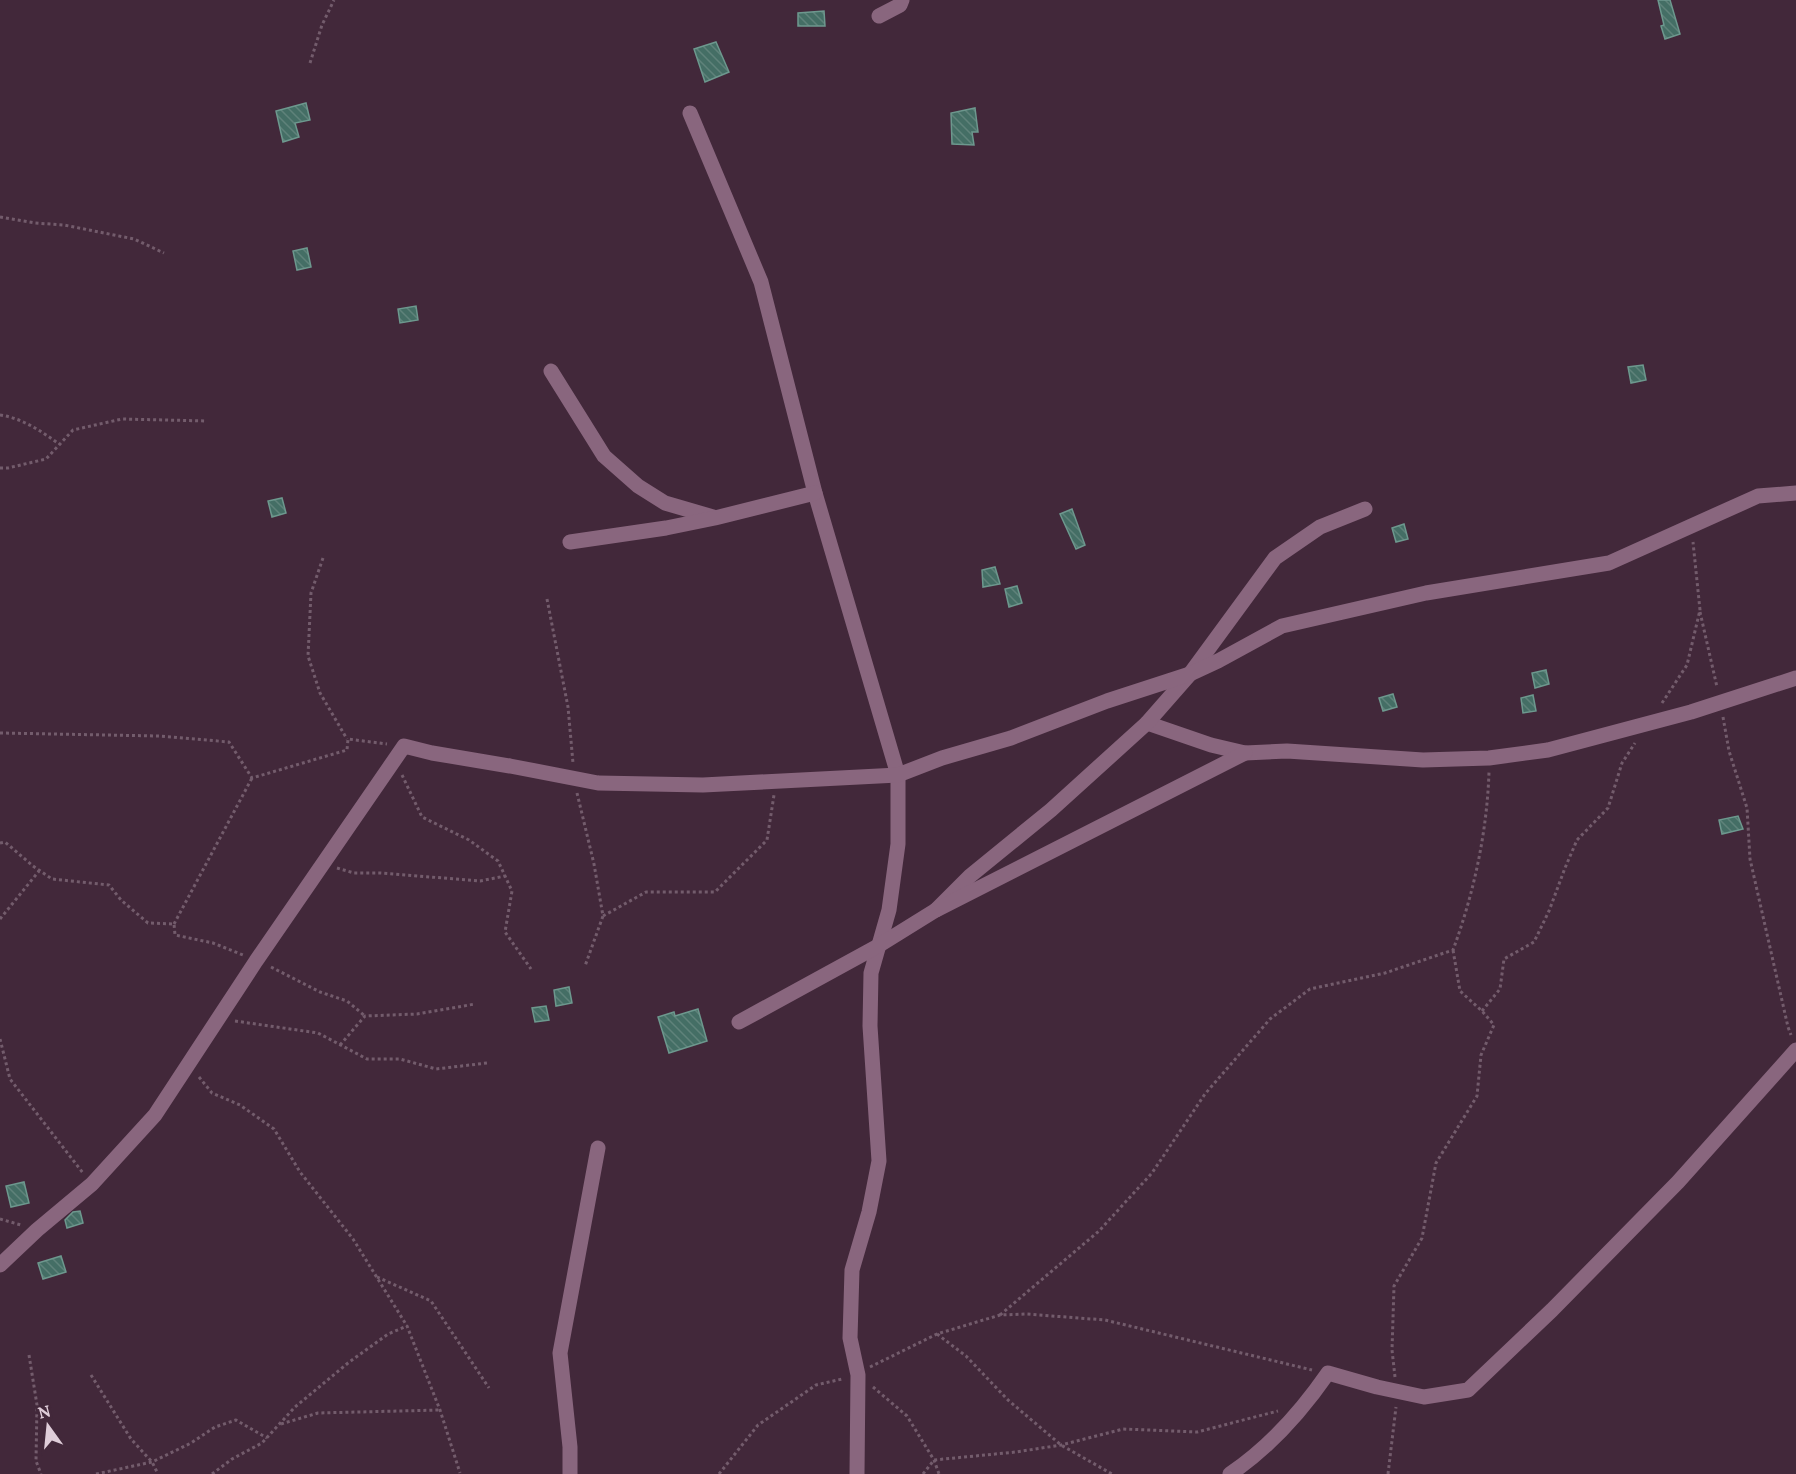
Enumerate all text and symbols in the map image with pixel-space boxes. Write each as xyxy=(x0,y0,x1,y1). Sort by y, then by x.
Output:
north arrow xyxy=(18,1396,78,1456)
text: N xyxy=(36,1400,53,1423)

